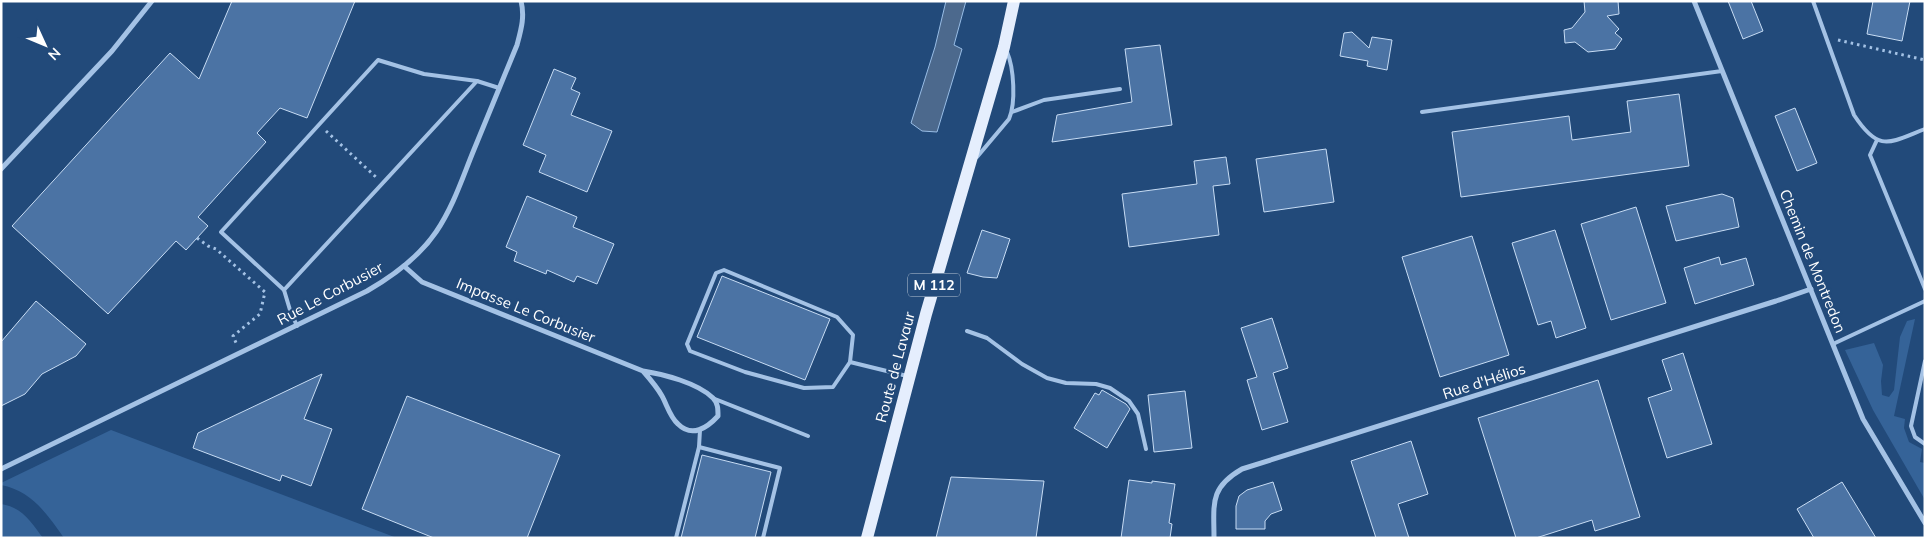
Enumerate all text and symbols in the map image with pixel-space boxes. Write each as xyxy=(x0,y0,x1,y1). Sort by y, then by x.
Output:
north arrow xyxy=(20,20,70,70)
text: N xyxy=(44,44,64,64)
street label: Chemin de Montredon xyxy=(1776,186,1850,336)
street label: Rue Le Corbusier xyxy=(274,257,387,329)
street label: Impasse Le Corbusier xyxy=(454,273,599,347)
road number: M 112 xyxy=(908,274,960,296)
street label: Route de Lavaur xyxy=(871,309,919,424)
street label: Rue d'Hélios xyxy=(1440,359,1528,403)

